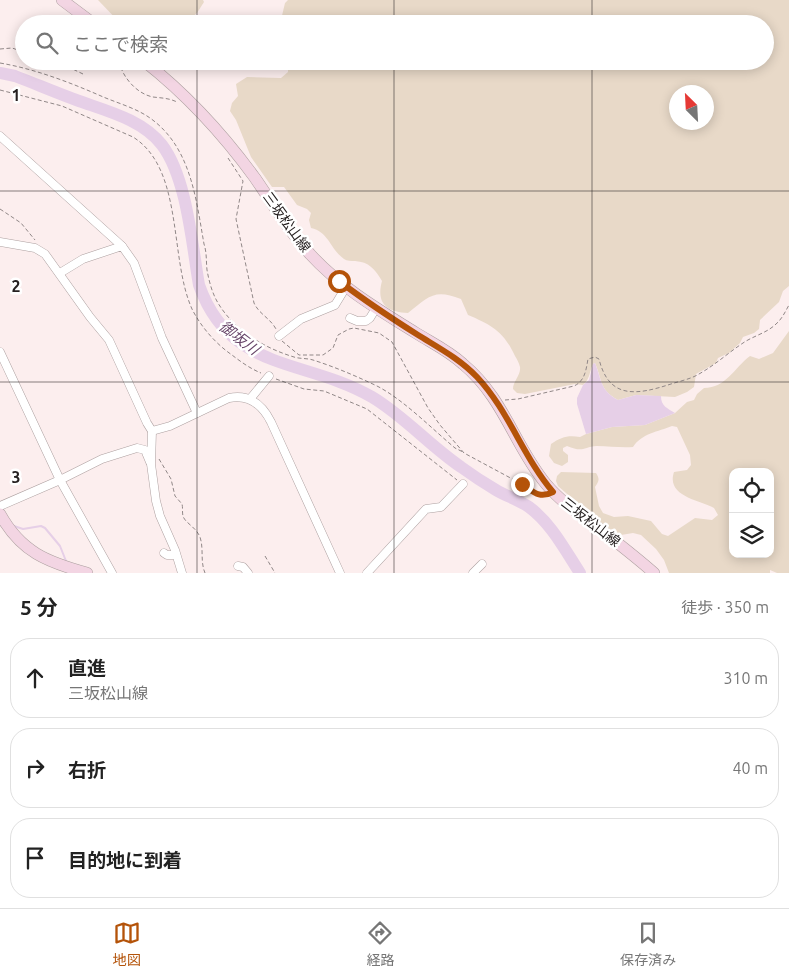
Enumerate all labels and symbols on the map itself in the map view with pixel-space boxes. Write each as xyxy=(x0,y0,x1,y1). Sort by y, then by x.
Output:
north arrow xyxy=(669,85,714,130)
text: 1 xyxy=(11,86,21,104)
street label: 三坂松山線 xyxy=(260,189,314,255)
route start xyxy=(328,270,351,293)
text: 2 xyxy=(11,277,21,295)
water label: 御坂川 xyxy=(216,317,264,359)
text: 3 xyxy=(11,468,21,486)
route end xyxy=(511,473,534,496)
street label: 三坂松山線 xyxy=(558,494,624,550)

